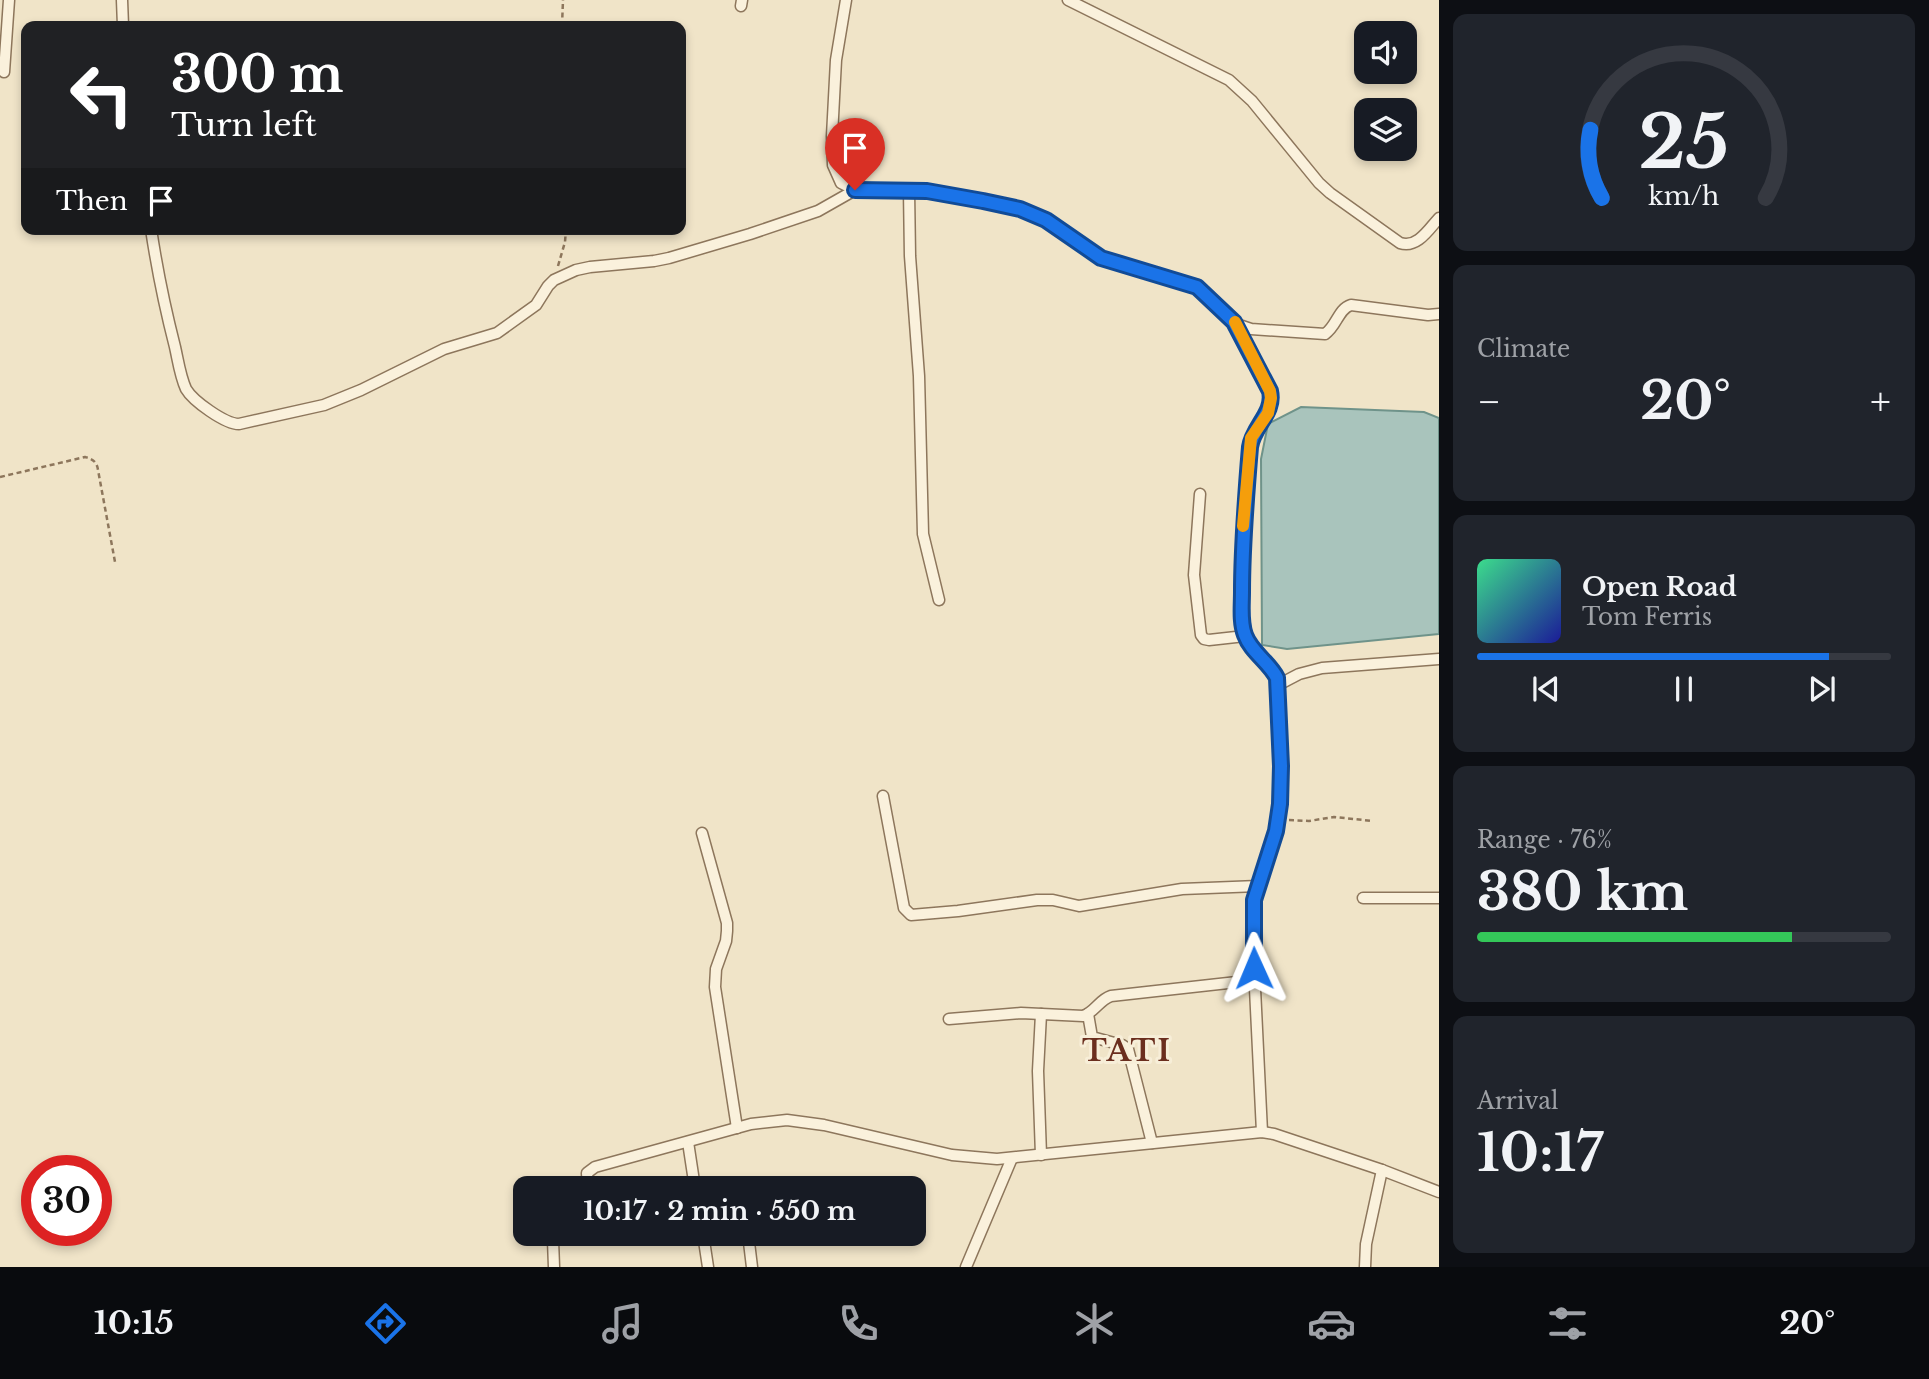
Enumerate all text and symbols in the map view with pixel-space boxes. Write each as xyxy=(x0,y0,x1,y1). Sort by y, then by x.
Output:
map controls xyxy=(1354,21,1417,161)
button: sound xyxy=(1354,21,1417,84)
text: 300 m xyxy=(171,44,343,105)
icon: left xyxy=(56,49,147,140)
button: layers xyxy=(1354,98,1417,161)
text: 25 xyxy=(1639,98,1729,189)
text: Turn left xyxy=(171,105,317,145)
pin xyxy=(825,118,885,190)
icon: arrive xyxy=(836,129,874,167)
text: km/h xyxy=(1649,181,1719,212)
icon: arrive xyxy=(142,182,180,220)
text: Then xyxy=(56,185,128,217)
text: Climate xyxy=(1477,335,1570,363)
text: 20° xyxy=(1640,369,1731,433)
text: − xyxy=(1477,378,1501,425)
text: + xyxy=(1870,378,1891,425)
text: Open Road xyxy=(1582,571,1737,603)
text: Tom Ferris xyxy=(1582,603,1712,631)
icon: previous xyxy=(1527,670,1565,708)
icon: pause xyxy=(1665,670,1703,708)
icon: next xyxy=(1803,670,1841,708)
text: Range · 76% xyxy=(1477,826,1612,854)
text: 380 km xyxy=(1477,860,1688,924)
position arrow xyxy=(1217,931,1291,1005)
district label: TATI xyxy=(1082,1032,1172,1069)
text: Arrival xyxy=(1477,1087,1558,1115)
text: 10:17 xyxy=(1477,1121,1603,1185)
speed limit sign: 30 xyxy=(21,1155,112,1246)
text: 10:17 · 2 min · 550 m xyxy=(583,1195,856,1227)
icon: directions xyxy=(361,1299,410,1348)
icon: music xyxy=(598,1299,647,1348)
icon: phone xyxy=(834,1299,883,1348)
icon: climate xyxy=(1070,1299,1119,1348)
icon: car xyxy=(1307,1299,1356,1348)
icon: filters xyxy=(1543,1299,1592,1348)
text: 10:15 xyxy=(94,1303,174,1343)
text: 20° xyxy=(1780,1303,1835,1343)

